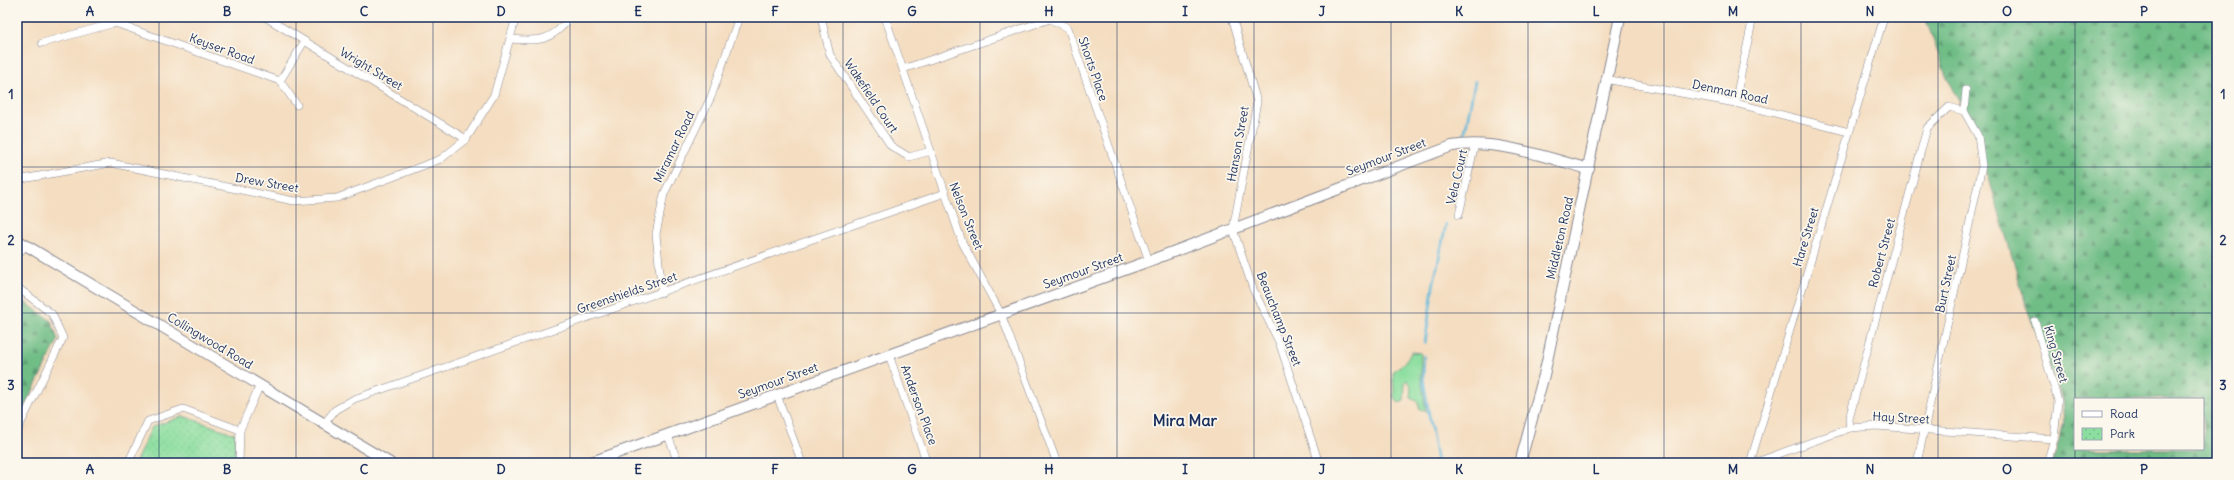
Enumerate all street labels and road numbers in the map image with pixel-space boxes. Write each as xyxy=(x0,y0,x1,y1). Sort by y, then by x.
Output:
street label: Keyser Road xyxy=(188,30,257,67)
street label: Shorts Place xyxy=(1076,35,1111,103)
street label: Wright Street xyxy=(337,44,405,93)
street label: Wakefield Court xyxy=(841,56,902,136)
street label: Denman Road xyxy=(1691,76,1769,107)
street label: Hanson Street xyxy=(1223,105,1252,183)
street label: Miramar Road xyxy=(650,109,697,185)
street label: Seymour Street xyxy=(1344,134,1428,179)
street label: Vela Court xyxy=(1443,148,1470,206)
street label: Drew Street xyxy=(234,170,300,195)
street label: Nelson Street xyxy=(946,180,987,252)
street label: Middleton Road xyxy=(1543,195,1576,281)
street label: Hare Street xyxy=(1789,205,1822,268)
street label: Robert Street xyxy=(1865,217,1898,289)
street label: Seymour Street xyxy=(1041,249,1125,292)
street label: Burt Street xyxy=(1932,254,1959,314)
street label: Greenshields Street xyxy=(575,268,679,317)
street label: Beauchamp Street xyxy=(1254,270,1305,368)
street label: Collingwood Road xyxy=(165,309,256,372)
street label: King Street xyxy=(2041,324,2072,384)
street label: Seymour Street xyxy=(736,359,820,402)
street label: Anderson Place xyxy=(898,363,941,447)
street label: Hay Street xyxy=(1872,409,1930,426)

